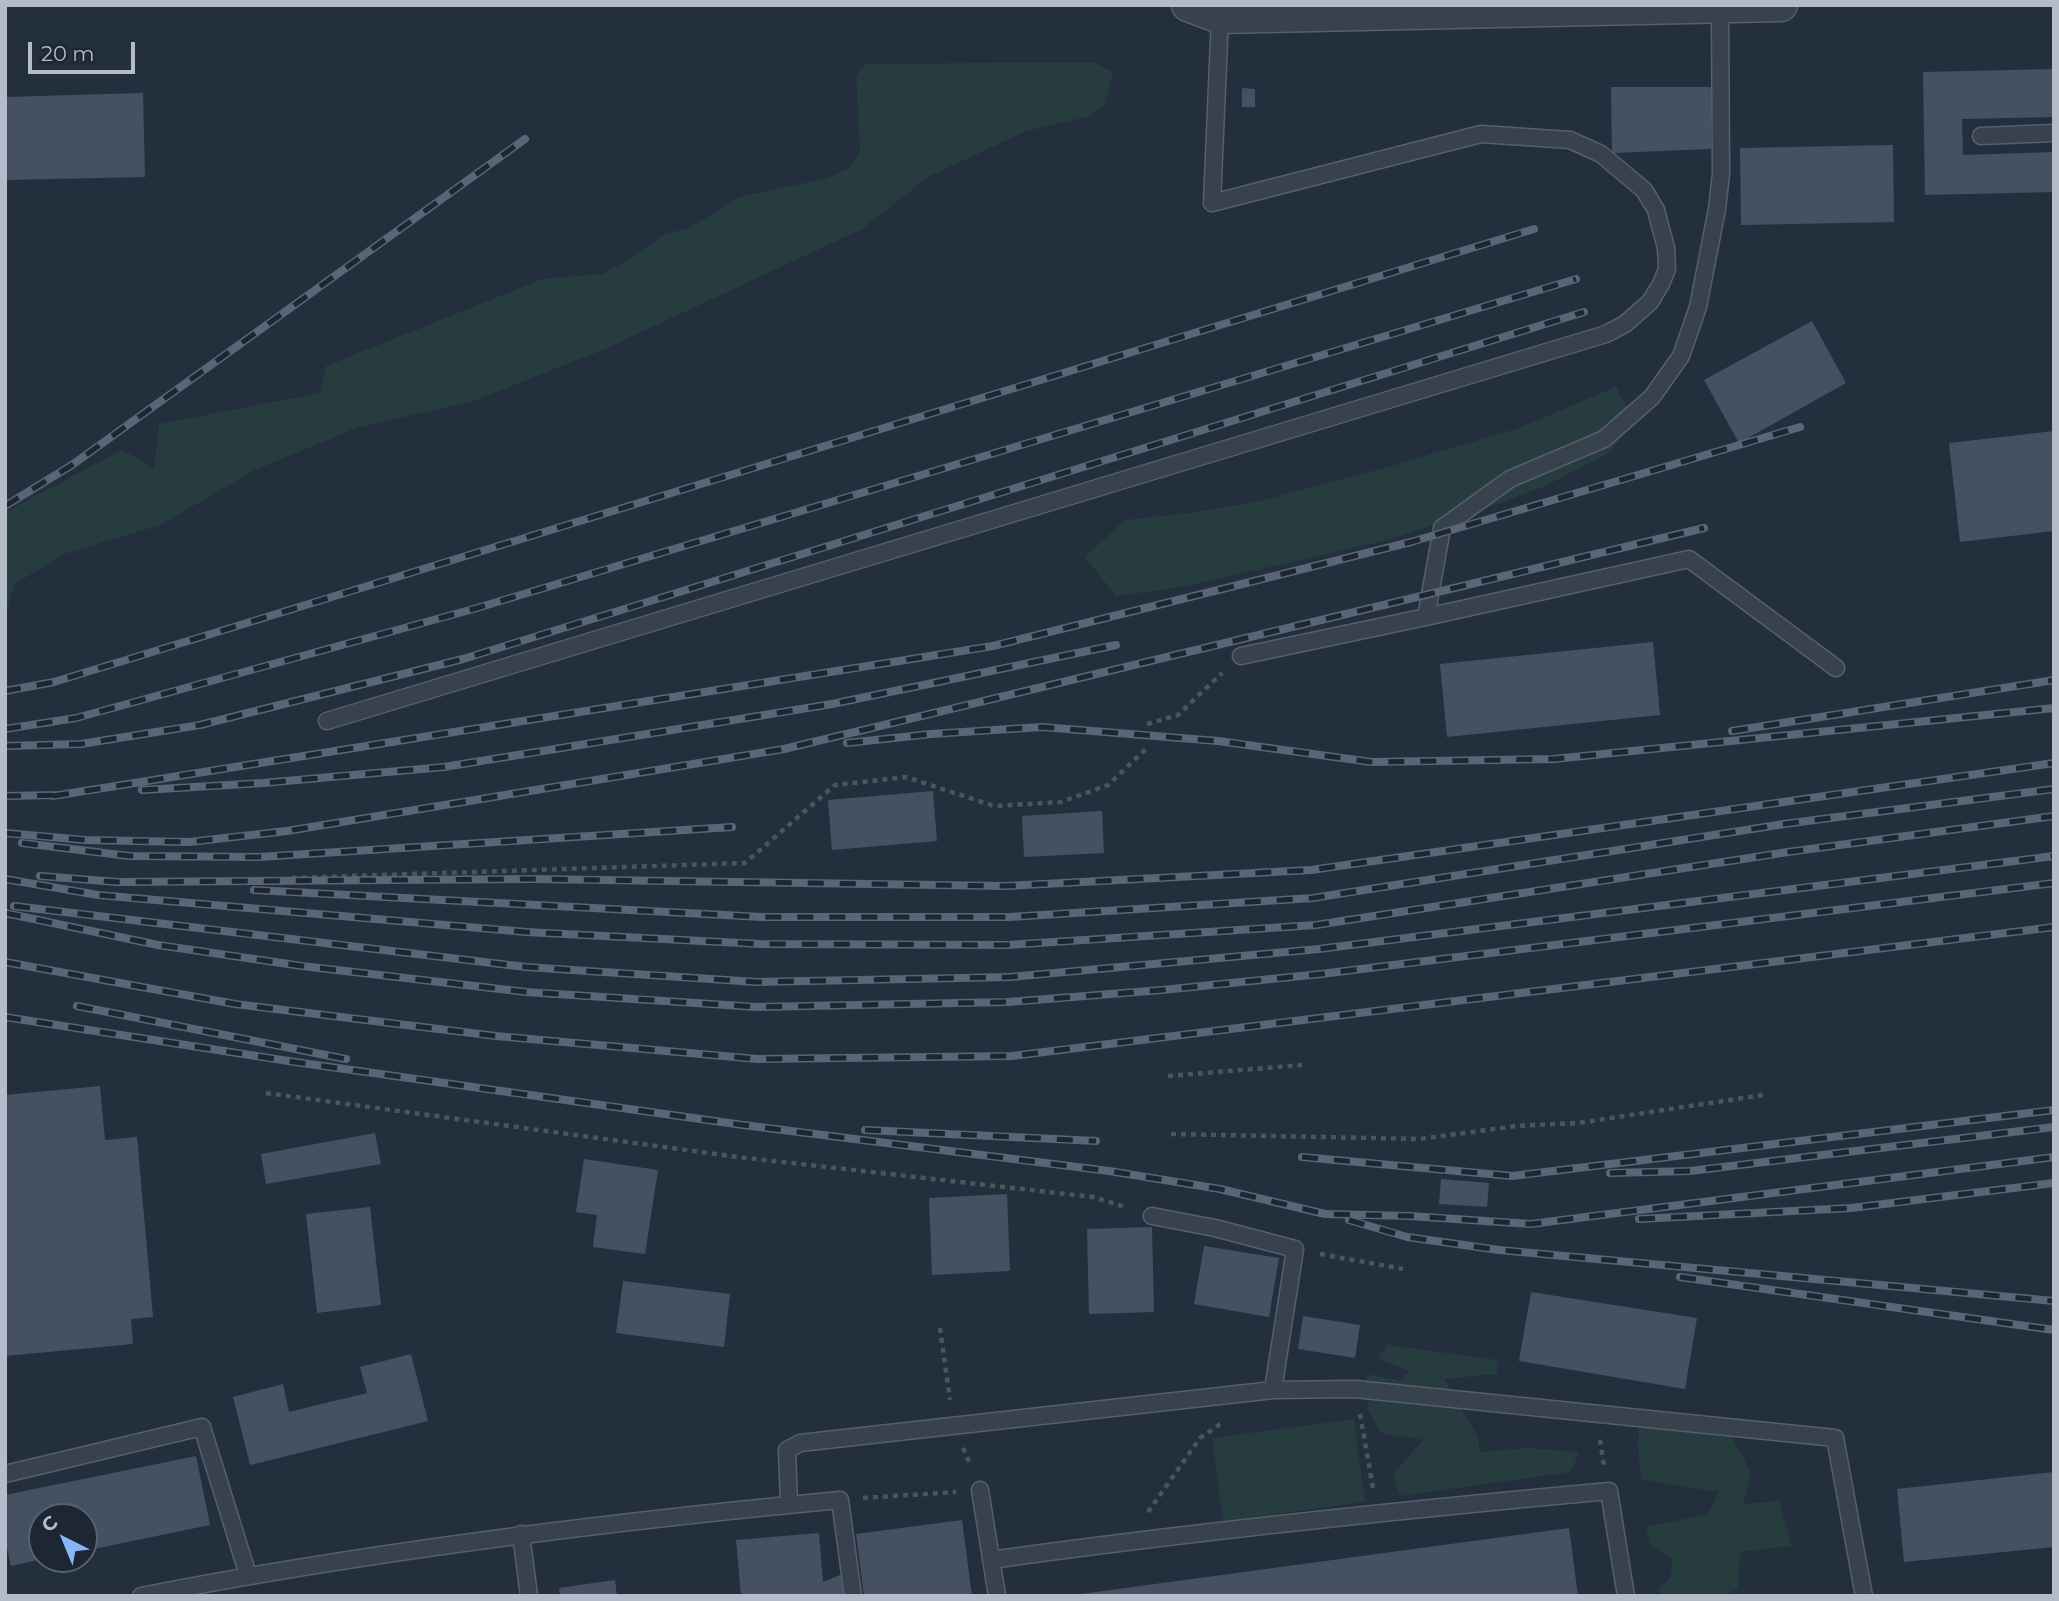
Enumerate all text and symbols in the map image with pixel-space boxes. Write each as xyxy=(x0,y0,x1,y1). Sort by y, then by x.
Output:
scale bar xyxy=(32,28,138,72)
text: 20 m xyxy=(41,41,95,66)
north arrow xyxy=(28,1503,98,1573)
text: С xyxy=(37,1511,63,1537)

